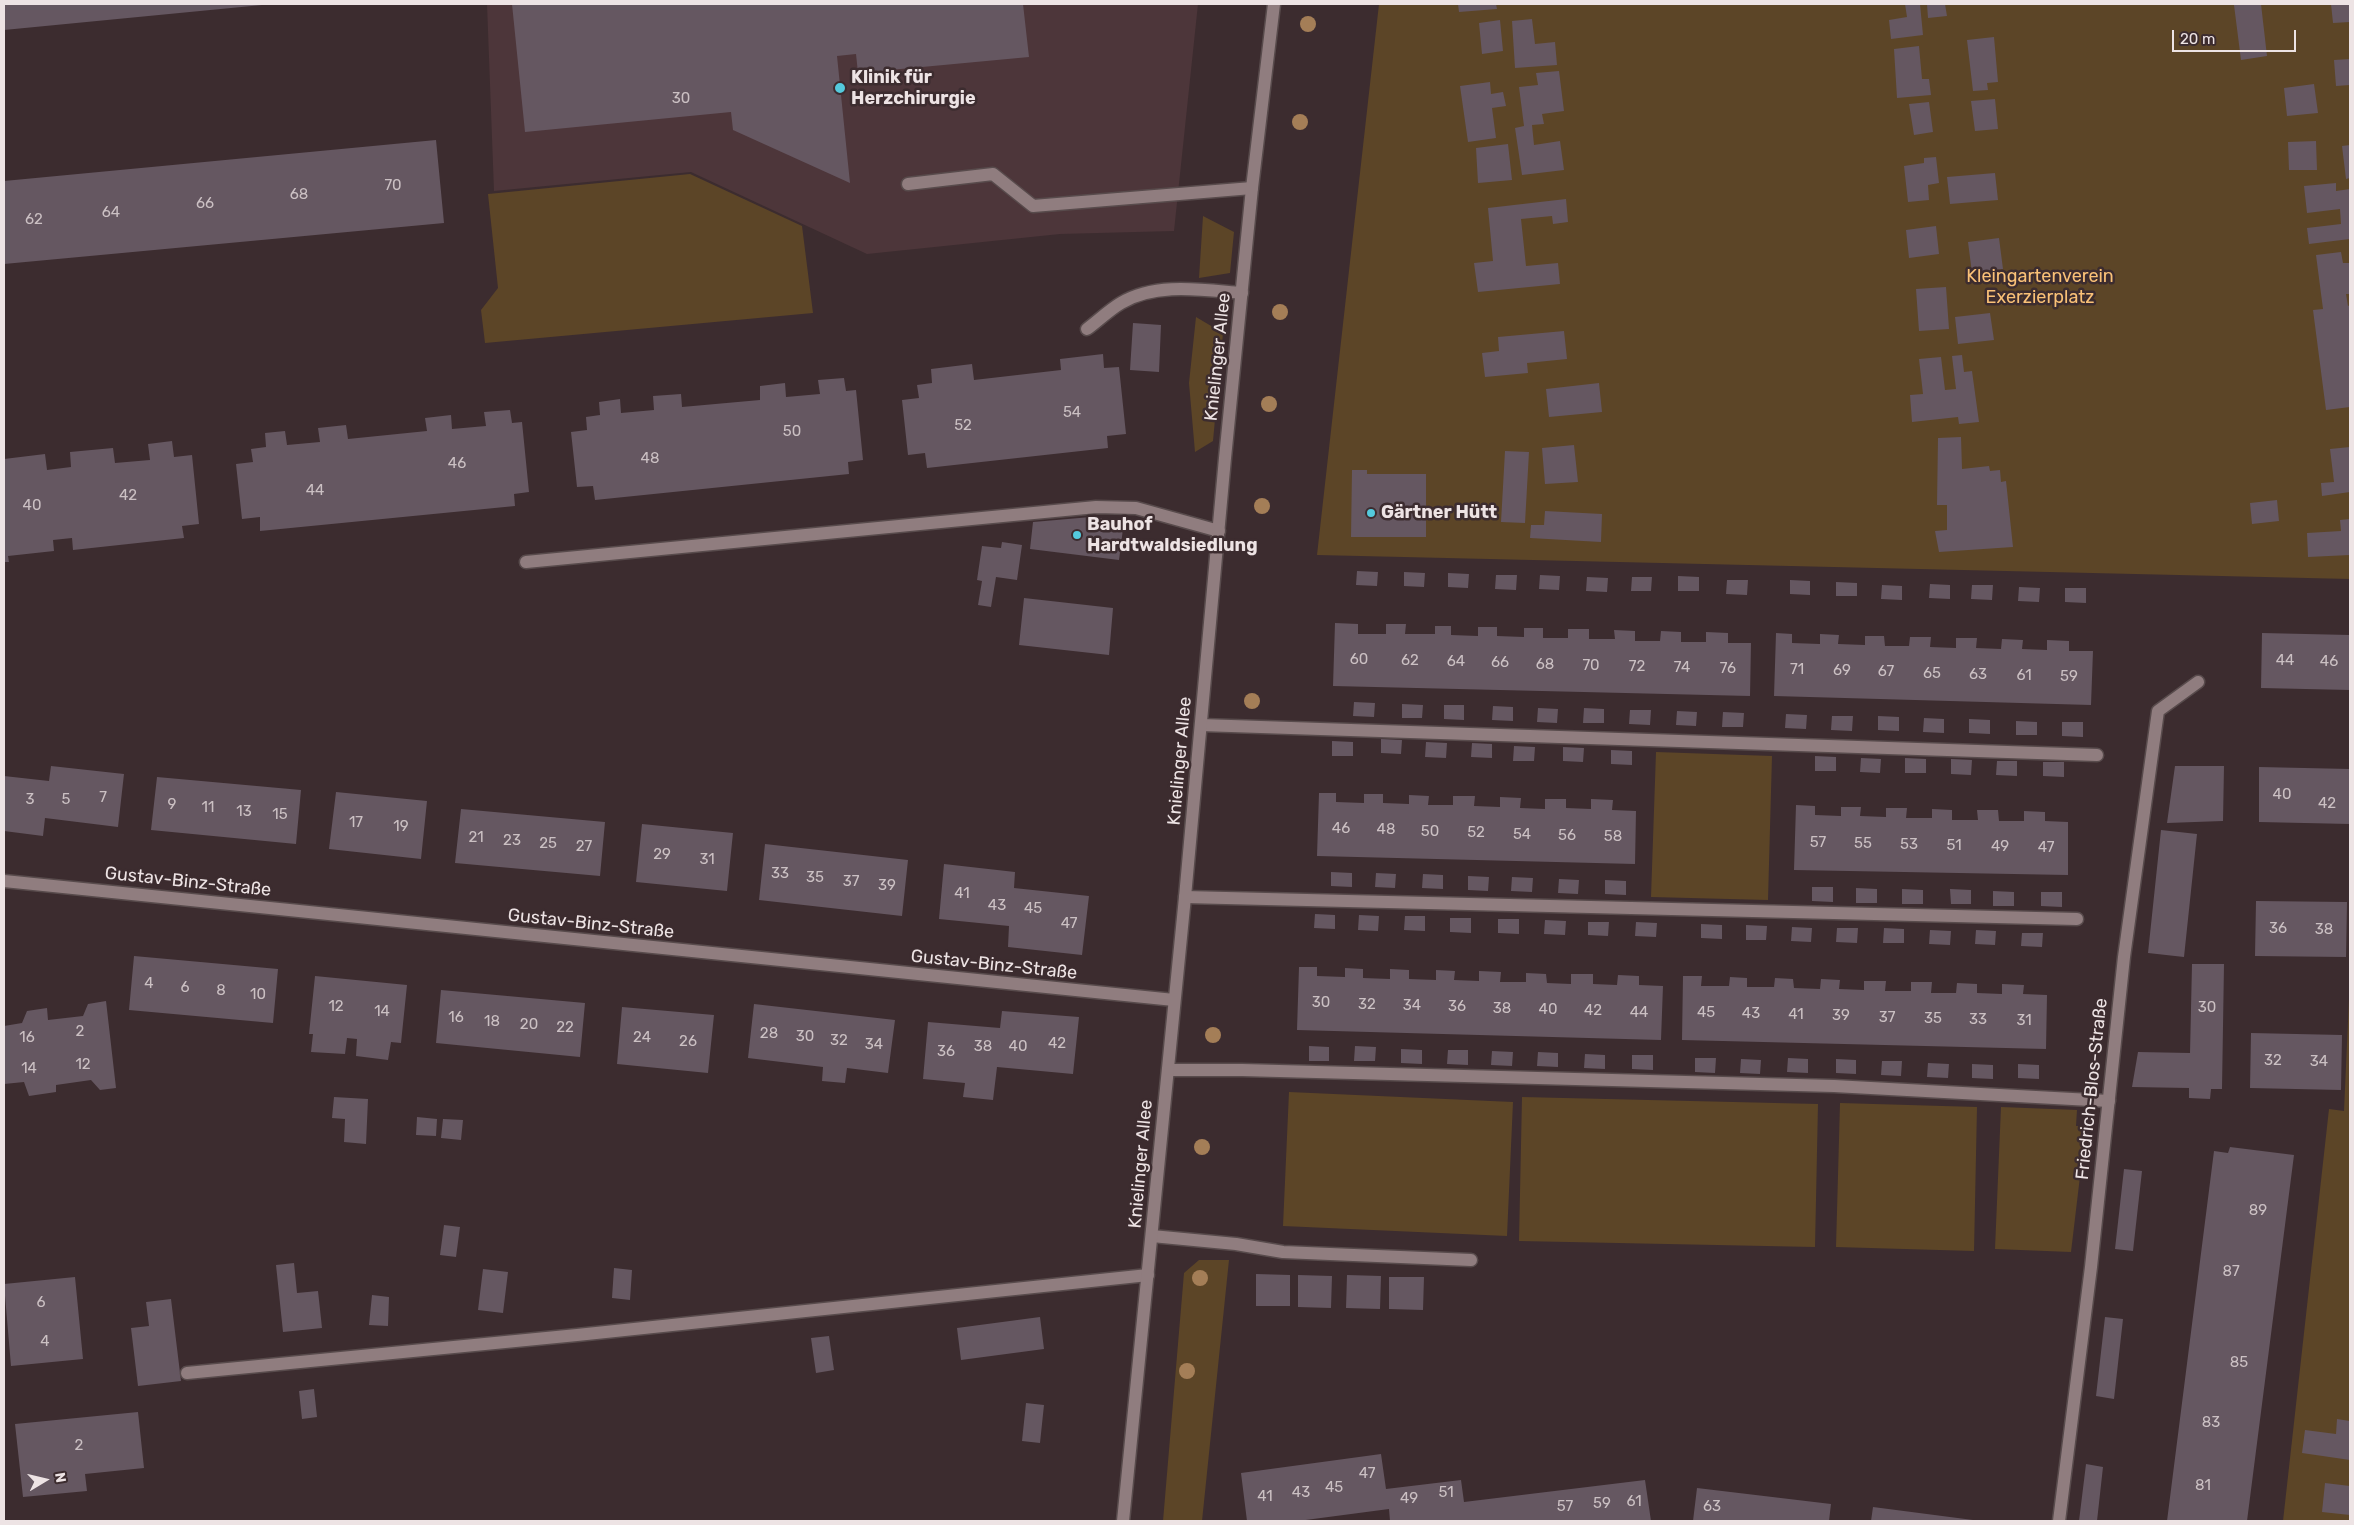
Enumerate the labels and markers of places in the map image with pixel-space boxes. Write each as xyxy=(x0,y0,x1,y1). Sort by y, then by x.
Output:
place label: Klinik für Herzchirurgie xyxy=(851,67,976,110)
marker: Klinik für Herzchirurgie xyxy=(833,81,847,95)
place label: Gärtner Hütt xyxy=(1381,502,1497,524)
marker: Gärtner Hütt xyxy=(1365,507,1377,519)
place label: Bauhof Hardtwaldsiedlung xyxy=(1087,514,1258,556)
marker: Bauhof Hardtwaldsiedlung xyxy=(1071,529,1083,541)

